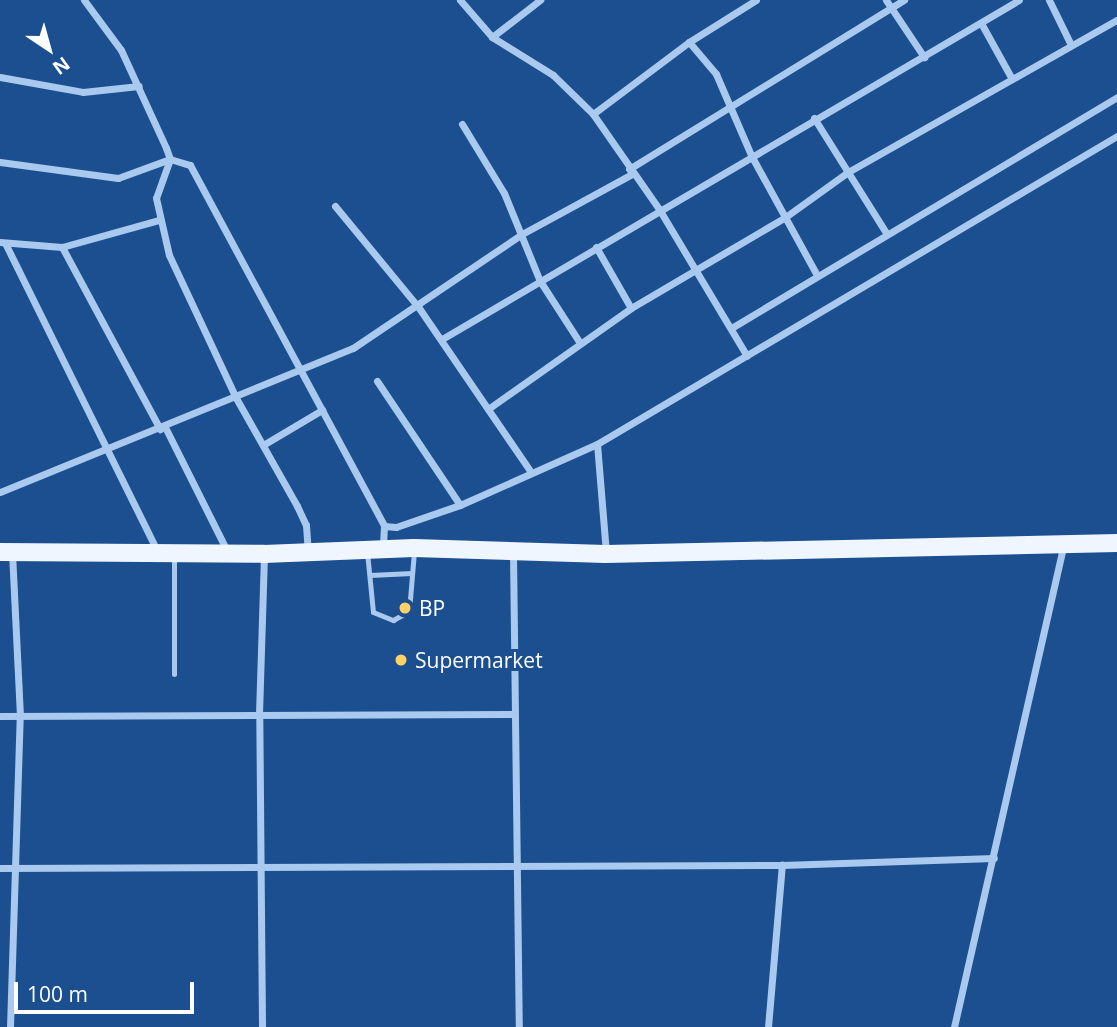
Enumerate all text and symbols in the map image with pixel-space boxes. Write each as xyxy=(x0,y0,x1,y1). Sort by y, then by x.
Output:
north arrow xyxy=(14,14,84,84)
text: N xyxy=(47,51,75,81)
place label: BP xyxy=(419,595,445,621)
marker: BP xyxy=(397,600,413,616)
place label: Supermarket xyxy=(415,647,543,673)
marker: Supermarket xyxy=(393,652,409,668)
scale bar xyxy=(18,968,198,1012)
text: 100 m xyxy=(27,980,88,1008)

